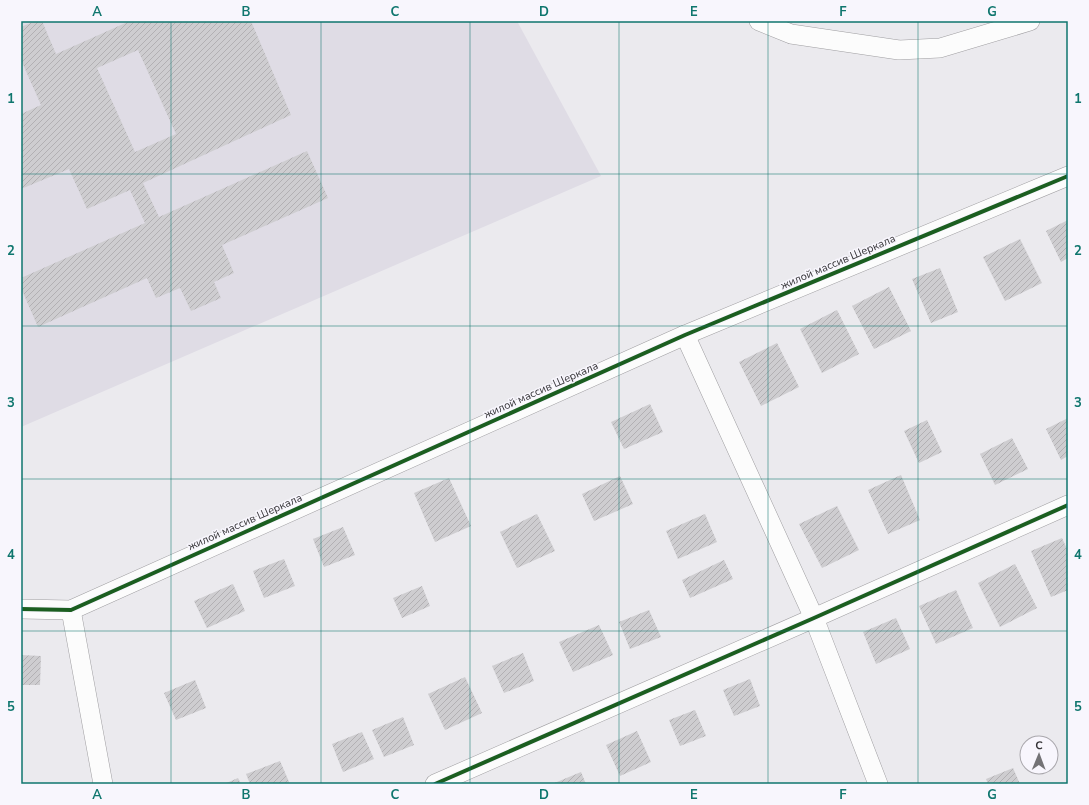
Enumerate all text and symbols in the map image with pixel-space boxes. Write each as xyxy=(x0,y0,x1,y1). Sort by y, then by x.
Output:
text: A xyxy=(92,3,102,21)
text: B xyxy=(242,3,251,21)
text: C xyxy=(391,3,400,21)
text: D xyxy=(539,3,549,21)
text: E xyxy=(690,3,698,21)
text: F xyxy=(839,3,847,21)
text: G xyxy=(987,3,997,21)
text: 1 xyxy=(7,90,15,108)
text: 1 xyxy=(1074,90,1082,108)
street label: жилой массив Шеркала xyxy=(778,231,898,293)
text: 2 xyxy=(7,242,15,260)
text: 2 xyxy=(1074,242,1082,260)
street label: жилой массив Шеркала xyxy=(481,358,601,422)
text: 3 xyxy=(7,394,15,412)
text: 3 xyxy=(1074,394,1082,412)
street label: жилой массив Шеркала xyxy=(185,490,305,554)
text: 4 xyxy=(7,546,15,564)
text: 4 xyxy=(1074,546,1082,564)
text: 5 xyxy=(7,698,15,716)
text: 5 xyxy=(1074,698,1082,716)
north arrow xyxy=(1019,735,1059,775)
text: С xyxy=(1035,738,1044,753)
text: A xyxy=(92,786,102,804)
text: B xyxy=(242,786,251,804)
text: C xyxy=(391,786,400,804)
text: D xyxy=(539,786,549,804)
text: E xyxy=(690,786,698,804)
text: F xyxy=(839,786,847,804)
text: G xyxy=(987,786,997,804)

